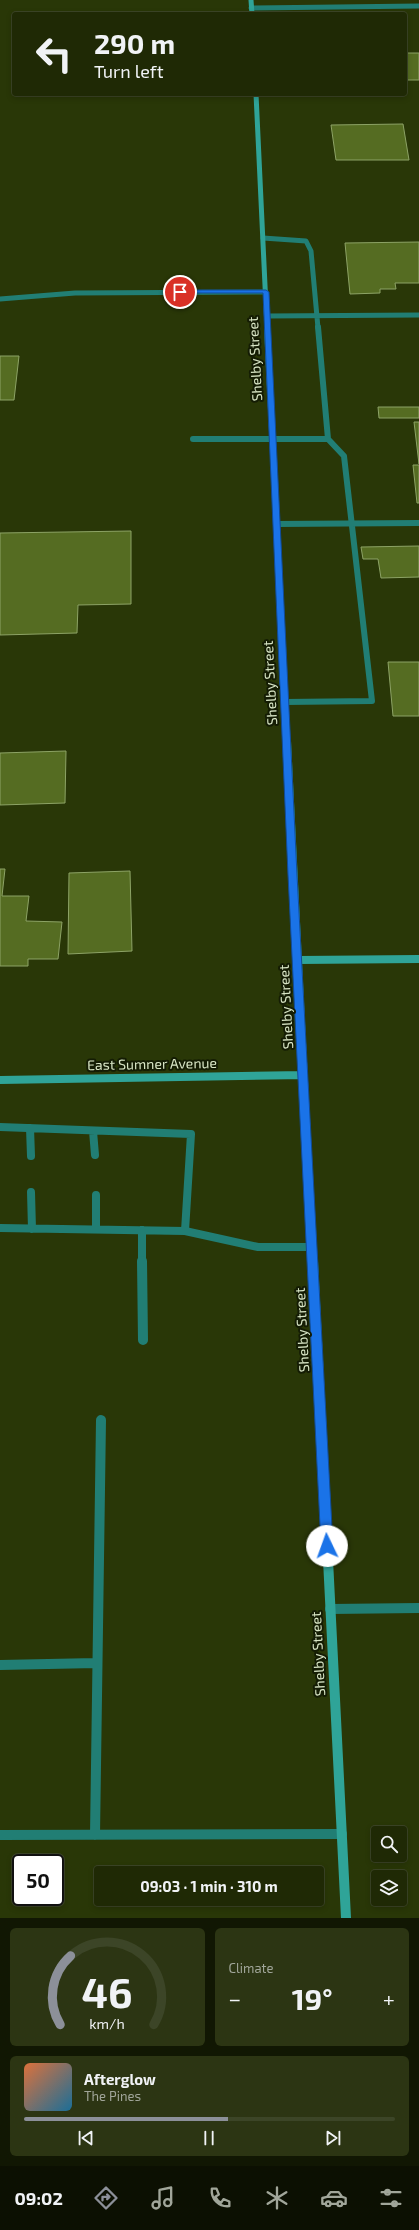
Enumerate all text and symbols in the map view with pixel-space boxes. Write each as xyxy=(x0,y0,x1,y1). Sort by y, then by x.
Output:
text: 290 m xyxy=(94,26,175,60)
icon: left xyxy=(28,28,80,80)
text: Turn left xyxy=(94,60,164,82)
pin xyxy=(163,275,197,309)
icon: arrive xyxy=(169,281,191,303)
street label: Shelby Street xyxy=(244,316,265,402)
street label: Shelby Street xyxy=(259,640,280,726)
street label: Shelby Street xyxy=(275,964,296,1050)
street label: East Sumner Avenue xyxy=(87,1054,217,1073)
street label: Shelby Street xyxy=(291,1287,312,1373)
position arrow xyxy=(306,1525,348,1567)
street label: Shelby Street xyxy=(307,1611,328,1697)
map controls xyxy=(371,1826,407,1906)
button: search xyxy=(371,1826,407,1862)
speed limit sign: 50 xyxy=(12,1854,64,1906)
button: layers xyxy=(371,1870,407,1906)
text: 09:03 · 1 min · 310 m xyxy=(140,1877,278,1895)
text: Climate xyxy=(229,1960,273,1976)
text: 46 xyxy=(82,1966,133,2016)
text: 19° xyxy=(292,1980,333,2016)
text: − xyxy=(229,1985,241,2011)
text: + xyxy=(383,1985,395,2011)
text: km/h xyxy=(90,2015,125,2032)
text: Afterglow xyxy=(84,2070,156,2088)
text: The Pines xyxy=(84,2088,141,2104)
icon: previous xyxy=(75,2127,97,2149)
icon: pause xyxy=(198,2127,220,2149)
icon: next xyxy=(322,2127,344,2149)
icon: directions xyxy=(92,2184,120,2212)
icon: music xyxy=(149,2184,177,2212)
icon: phone xyxy=(206,2184,234,2212)
icon: climate xyxy=(263,2184,291,2212)
icon: car xyxy=(320,2184,348,2212)
icon: filters xyxy=(377,2184,405,2212)
text: 09:02 xyxy=(14,2187,63,2209)

